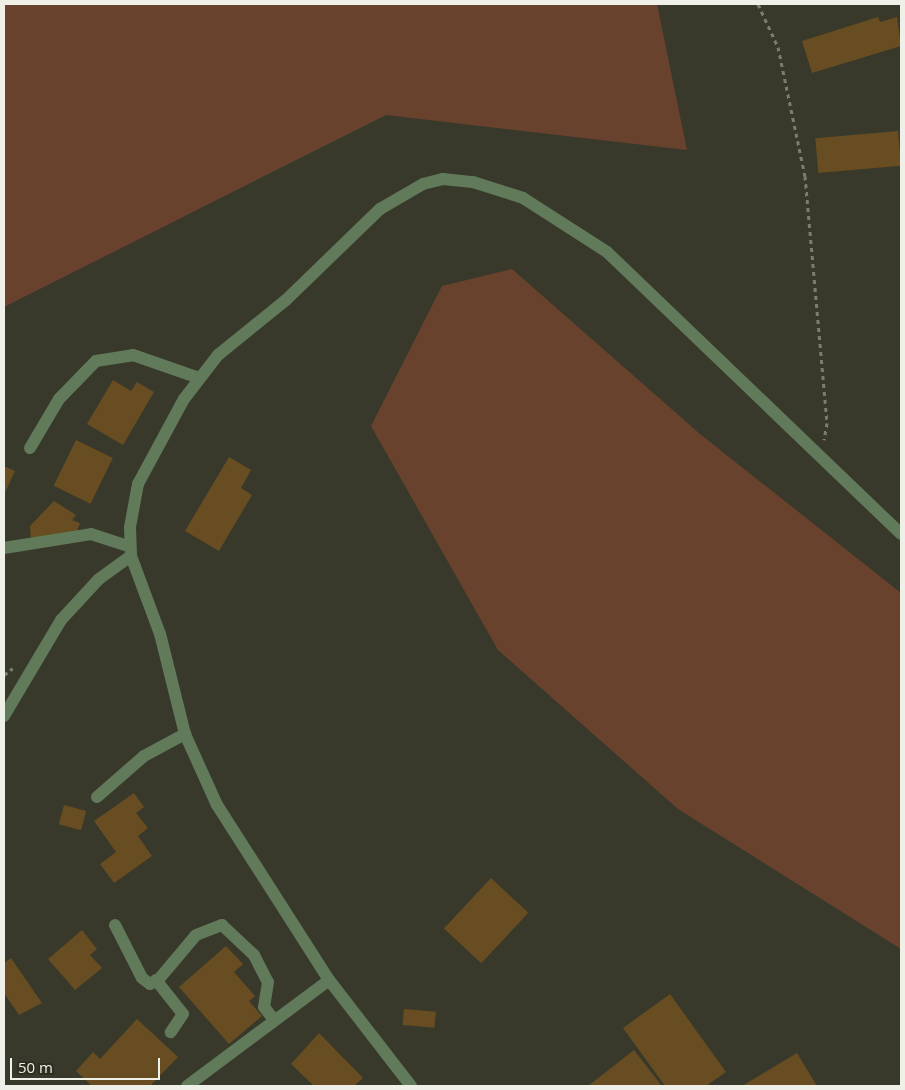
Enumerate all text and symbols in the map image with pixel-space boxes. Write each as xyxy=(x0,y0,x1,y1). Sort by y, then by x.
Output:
scale bar xyxy=(12,1048,162,1080)
text: 50 m xyxy=(18,1057,53,1077)

